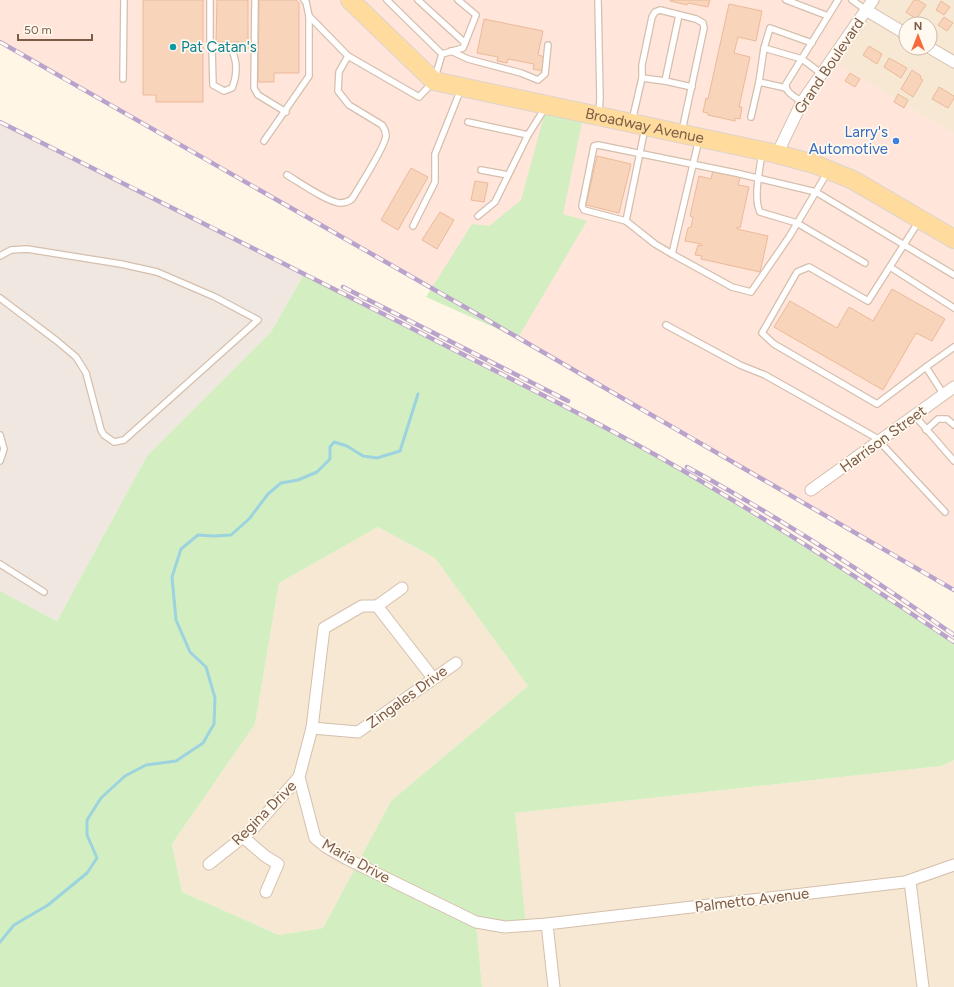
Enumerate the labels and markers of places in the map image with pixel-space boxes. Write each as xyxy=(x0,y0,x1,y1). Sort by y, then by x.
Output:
place label: Pat Catan's xyxy=(181,38,257,56)
marker: Pat Catan's xyxy=(168,42,178,52)
place label: Larry's Automotive xyxy=(809,123,888,158)
marker: Larry's Automotive xyxy=(891,136,901,146)

